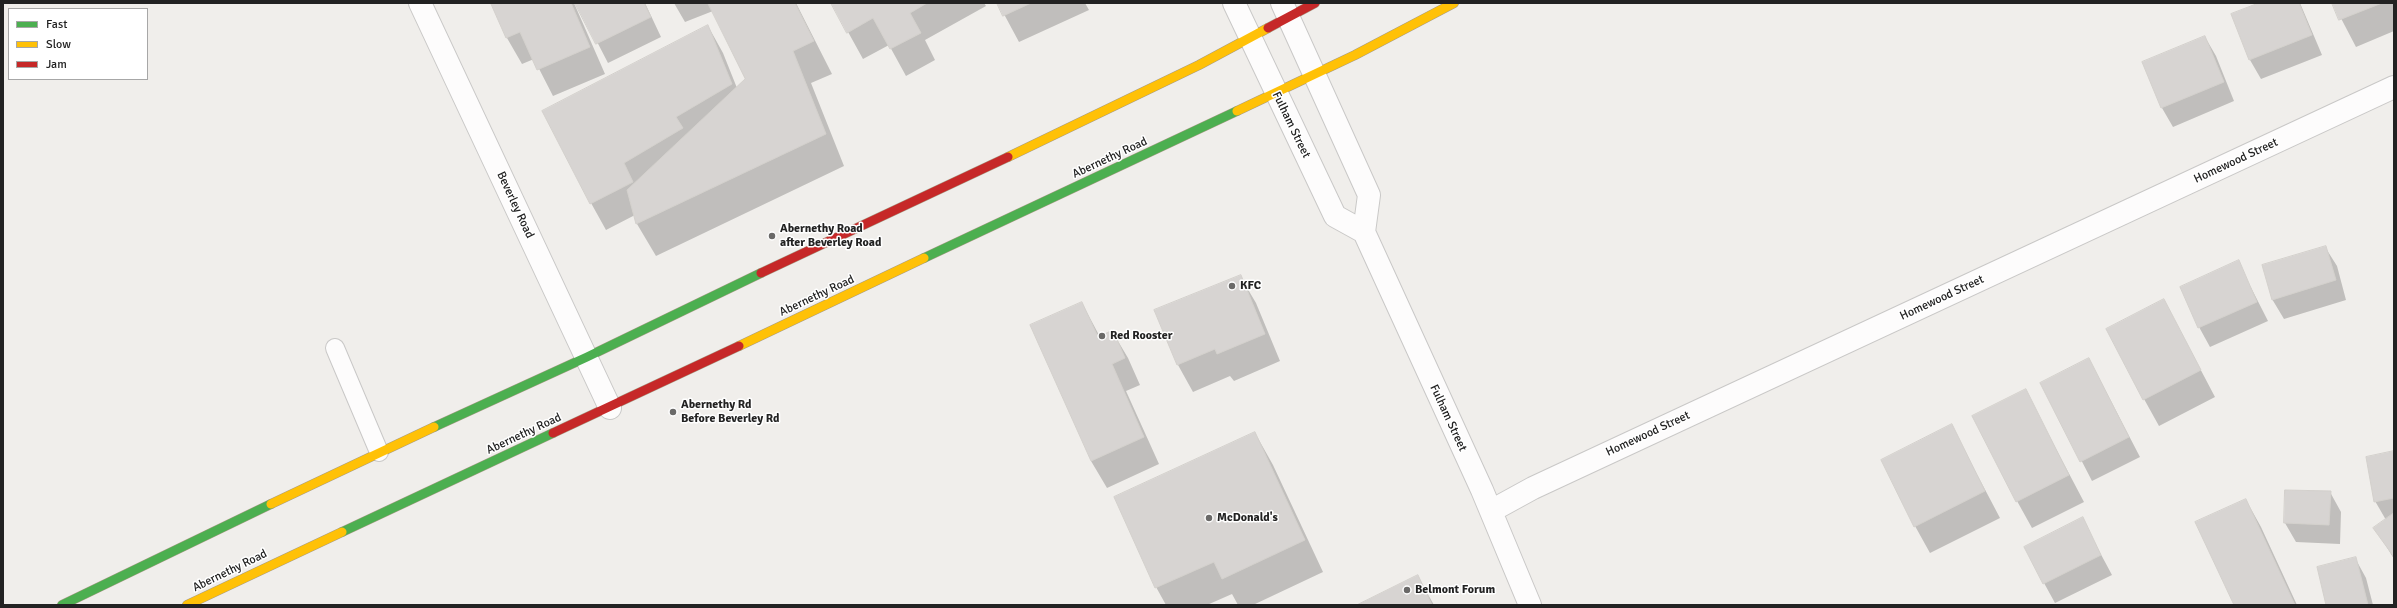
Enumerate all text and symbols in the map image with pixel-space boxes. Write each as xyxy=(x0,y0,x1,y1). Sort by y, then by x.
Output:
legend xyxy=(8,8,148,80)
text: Fast xyxy=(46,17,67,32)
text: Slow xyxy=(46,37,71,52)
text: Jam xyxy=(46,57,67,72)
street label: Fulham Street xyxy=(1269,89,1313,161)
street label: Abernethy Road xyxy=(1070,134,1150,182)
street label: Homewood Street xyxy=(2192,135,2280,187)
street label: Beverley Road xyxy=(493,169,537,241)
place label: Abernethy Road after Beverley Road xyxy=(780,222,881,250)
marker: Abernethy Road after Beverley Road xyxy=(767,231,777,241)
street label: Abernethy Road xyxy=(777,272,857,320)
street label: Homewood Street xyxy=(1898,272,1986,324)
place label: KFC xyxy=(1240,279,1261,293)
marker: KFC xyxy=(1227,281,1237,291)
place label: Red Rooster xyxy=(1110,329,1172,343)
marker: Red Rooster xyxy=(1097,331,1107,341)
street label: Fulham Street xyxy=(1426,382,1470,454)
place label: Abernethy Rd Before Beverley Rd xyxy=(681,398,779,426)
marker: Abernethy Rd Before Beverley Rd xyxy=(668,407,678,417)
street label: Homewood Street xyxy=(1604,408,1692,460)
street label: Abernethy Road xyxy=(484,410,564,458)
place label: McDonald's xyxy=(1217,511,1278,525)
marker: McDonald's xyxy=(1204,513,1214,523)
street label: Abernethy Road xyxy=(190,547,270,595)
place label: Belmont Forum xyxy=(1415,583,1495,597)
marker: Belmont Forum xyxy=(1402,585,1412,595)

